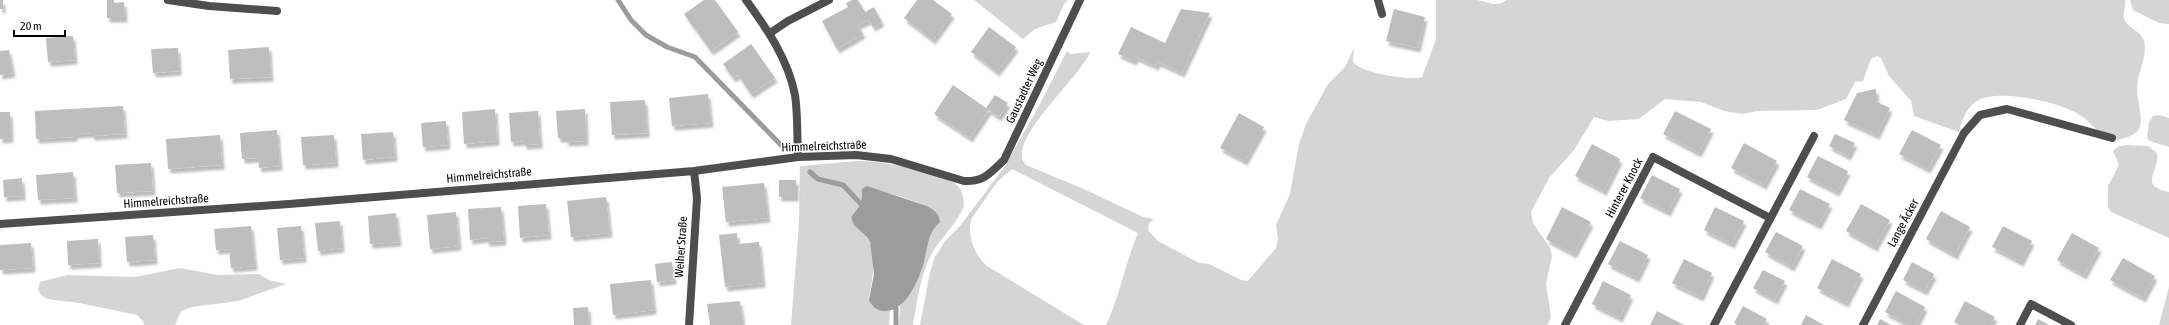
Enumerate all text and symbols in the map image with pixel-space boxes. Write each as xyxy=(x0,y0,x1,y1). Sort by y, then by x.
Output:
scale bar xyxy=(14,12,65,38)
text: 20 m xyxy=(20,19,42,33)
street label: Gaustadter Weg xyxy=(1003,56,1045,126)
street label: Himmelreichstraße xyxy=(781,138,867,154)
street label: Hinterer Knock xyxy=(1602,155,1646,220)
street label: Himmelreichstraße xyxy=(446,164,532,186)
street label: Himmelreichstraße xyxy=(123,191,209,211)
street label: Lange Äcker xyxy=(1885,196,1922,249)
street label: Weiher Straße xyxy=(672,216,690,278)

